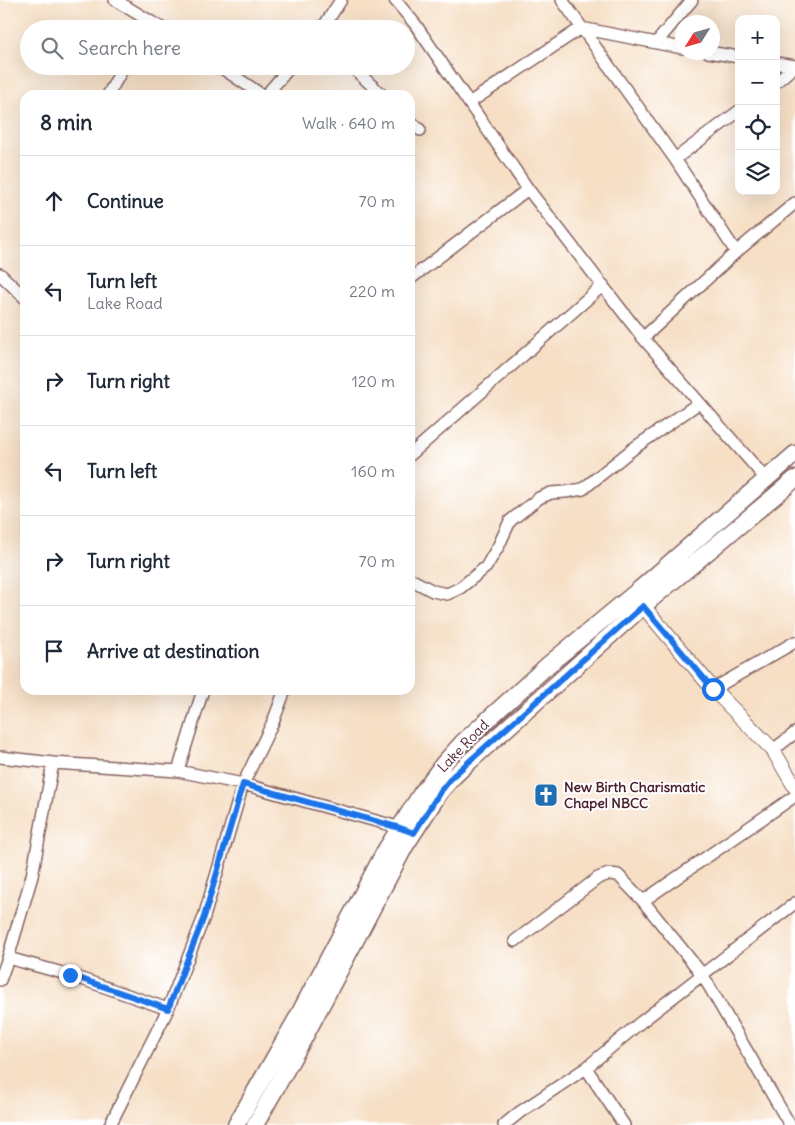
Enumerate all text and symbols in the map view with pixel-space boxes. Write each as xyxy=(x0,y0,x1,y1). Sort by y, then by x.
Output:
north arrow xyxy=(675,15,720,60)
map controls xyxy=(735,15,780,195)
button: + xyxy=(735,15,780,60)
search box xyxy=(20,20,415,75)
icon: search xyxy=(38,34,66,62)
text: Search here xyxy=(78,36,181,60)
button: − xyxy=(735,60,780,105)
button: locate xyxy=(735,105,780,150)
text: 8 min xyxy=(40,109,92,136)
text: Walk · 640 m xyxy=(302,113,395,133)
button: layers xyxy=(735,150,780,195)
icon: ahead xyxy=(40,187,68,215)
text: Continue xyxy=(87,189,164,213)
text: 70 m xyxy=(359,191,395,211)
text: Turn left xyxy=(87,269,157,293)
icon: left xyxy=(40,277,68,305)
text: 220 m xyxy=(349,281,395,301)
text: Lake Road xyxy=(87,293,163,313)
icon: right xyxy=(40,367,68,395)
text: Turn right xyxy=(87,369,170,393)
text: 120 m xyxy=(352,371,395,391)
icon: left xyxy=(40,457,68,485)
text: Turn left xyxy=(87,459,157,483)
text: 160 m xyxy=(351,461,395,481)
icon: right xyxy=(40,547,68,575)
text: Turn right xyxy=(87,549,170,573)
text: 70 m xyxy=(359,551,395,571)
icon: arrive xyxy=(40,637,68,665)
text: Arrive at destination xyxy=(87,639,260,663)
route start xyxy=(702,678,725,701)
street label: Lake Road xyxy=(434,716,492,776)
place label: New Birth Charismatic Chapel NBCC xyxy=(564,778,705,812)
church icon: New Birth Charismatic Chapel NBCC xyxy=(533,782,559,808)
route end xyxy=(59,964,82,987)

